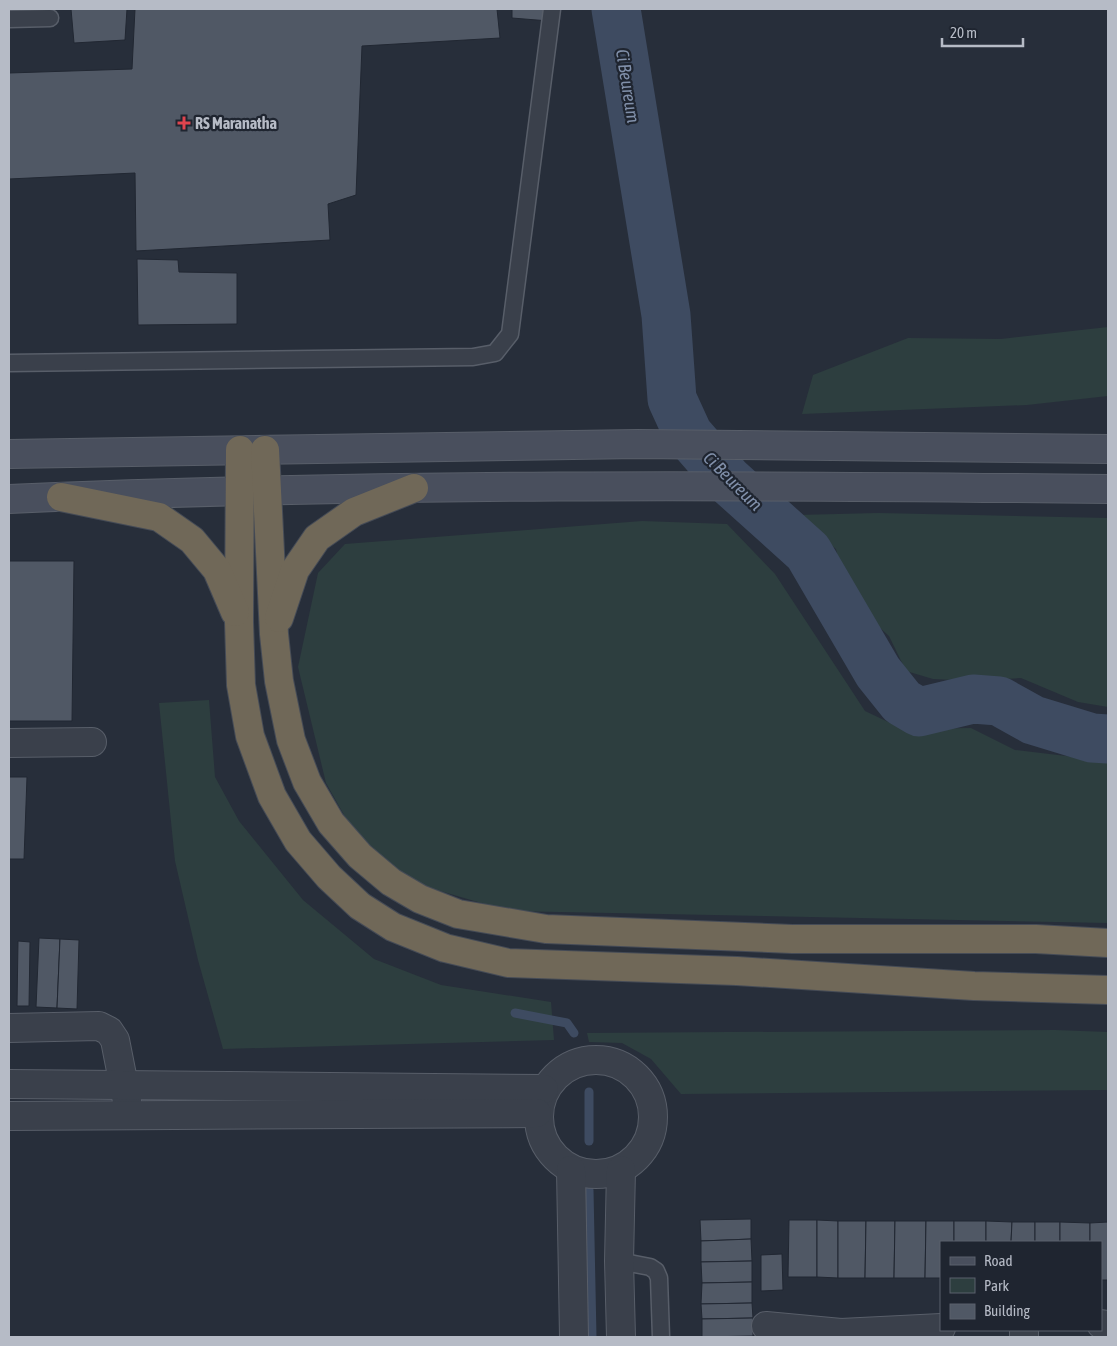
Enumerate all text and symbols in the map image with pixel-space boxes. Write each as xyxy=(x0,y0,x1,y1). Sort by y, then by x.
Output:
scale bar xyxy=(942,15,1023,47)
text: 20 m xyxy=(950,24,977,41)
water label: Ci Beureum xyxy=(612,47,644,125)
place label: RS Maranatha xyxy=(195,114,277,132)
marker: RS Maranatha xyxy=(177,116,191,130)
water label: Ci Beureum xyxy=(699,447,767,515)
legend xyxy=(940,1241,1102,1331)
text: Road xyxy=(984,1252,1013,1269)
text: Park xyxy=(984,1277,1009,1294)
text: Building xyxy=(984,1302,1030,1319)

